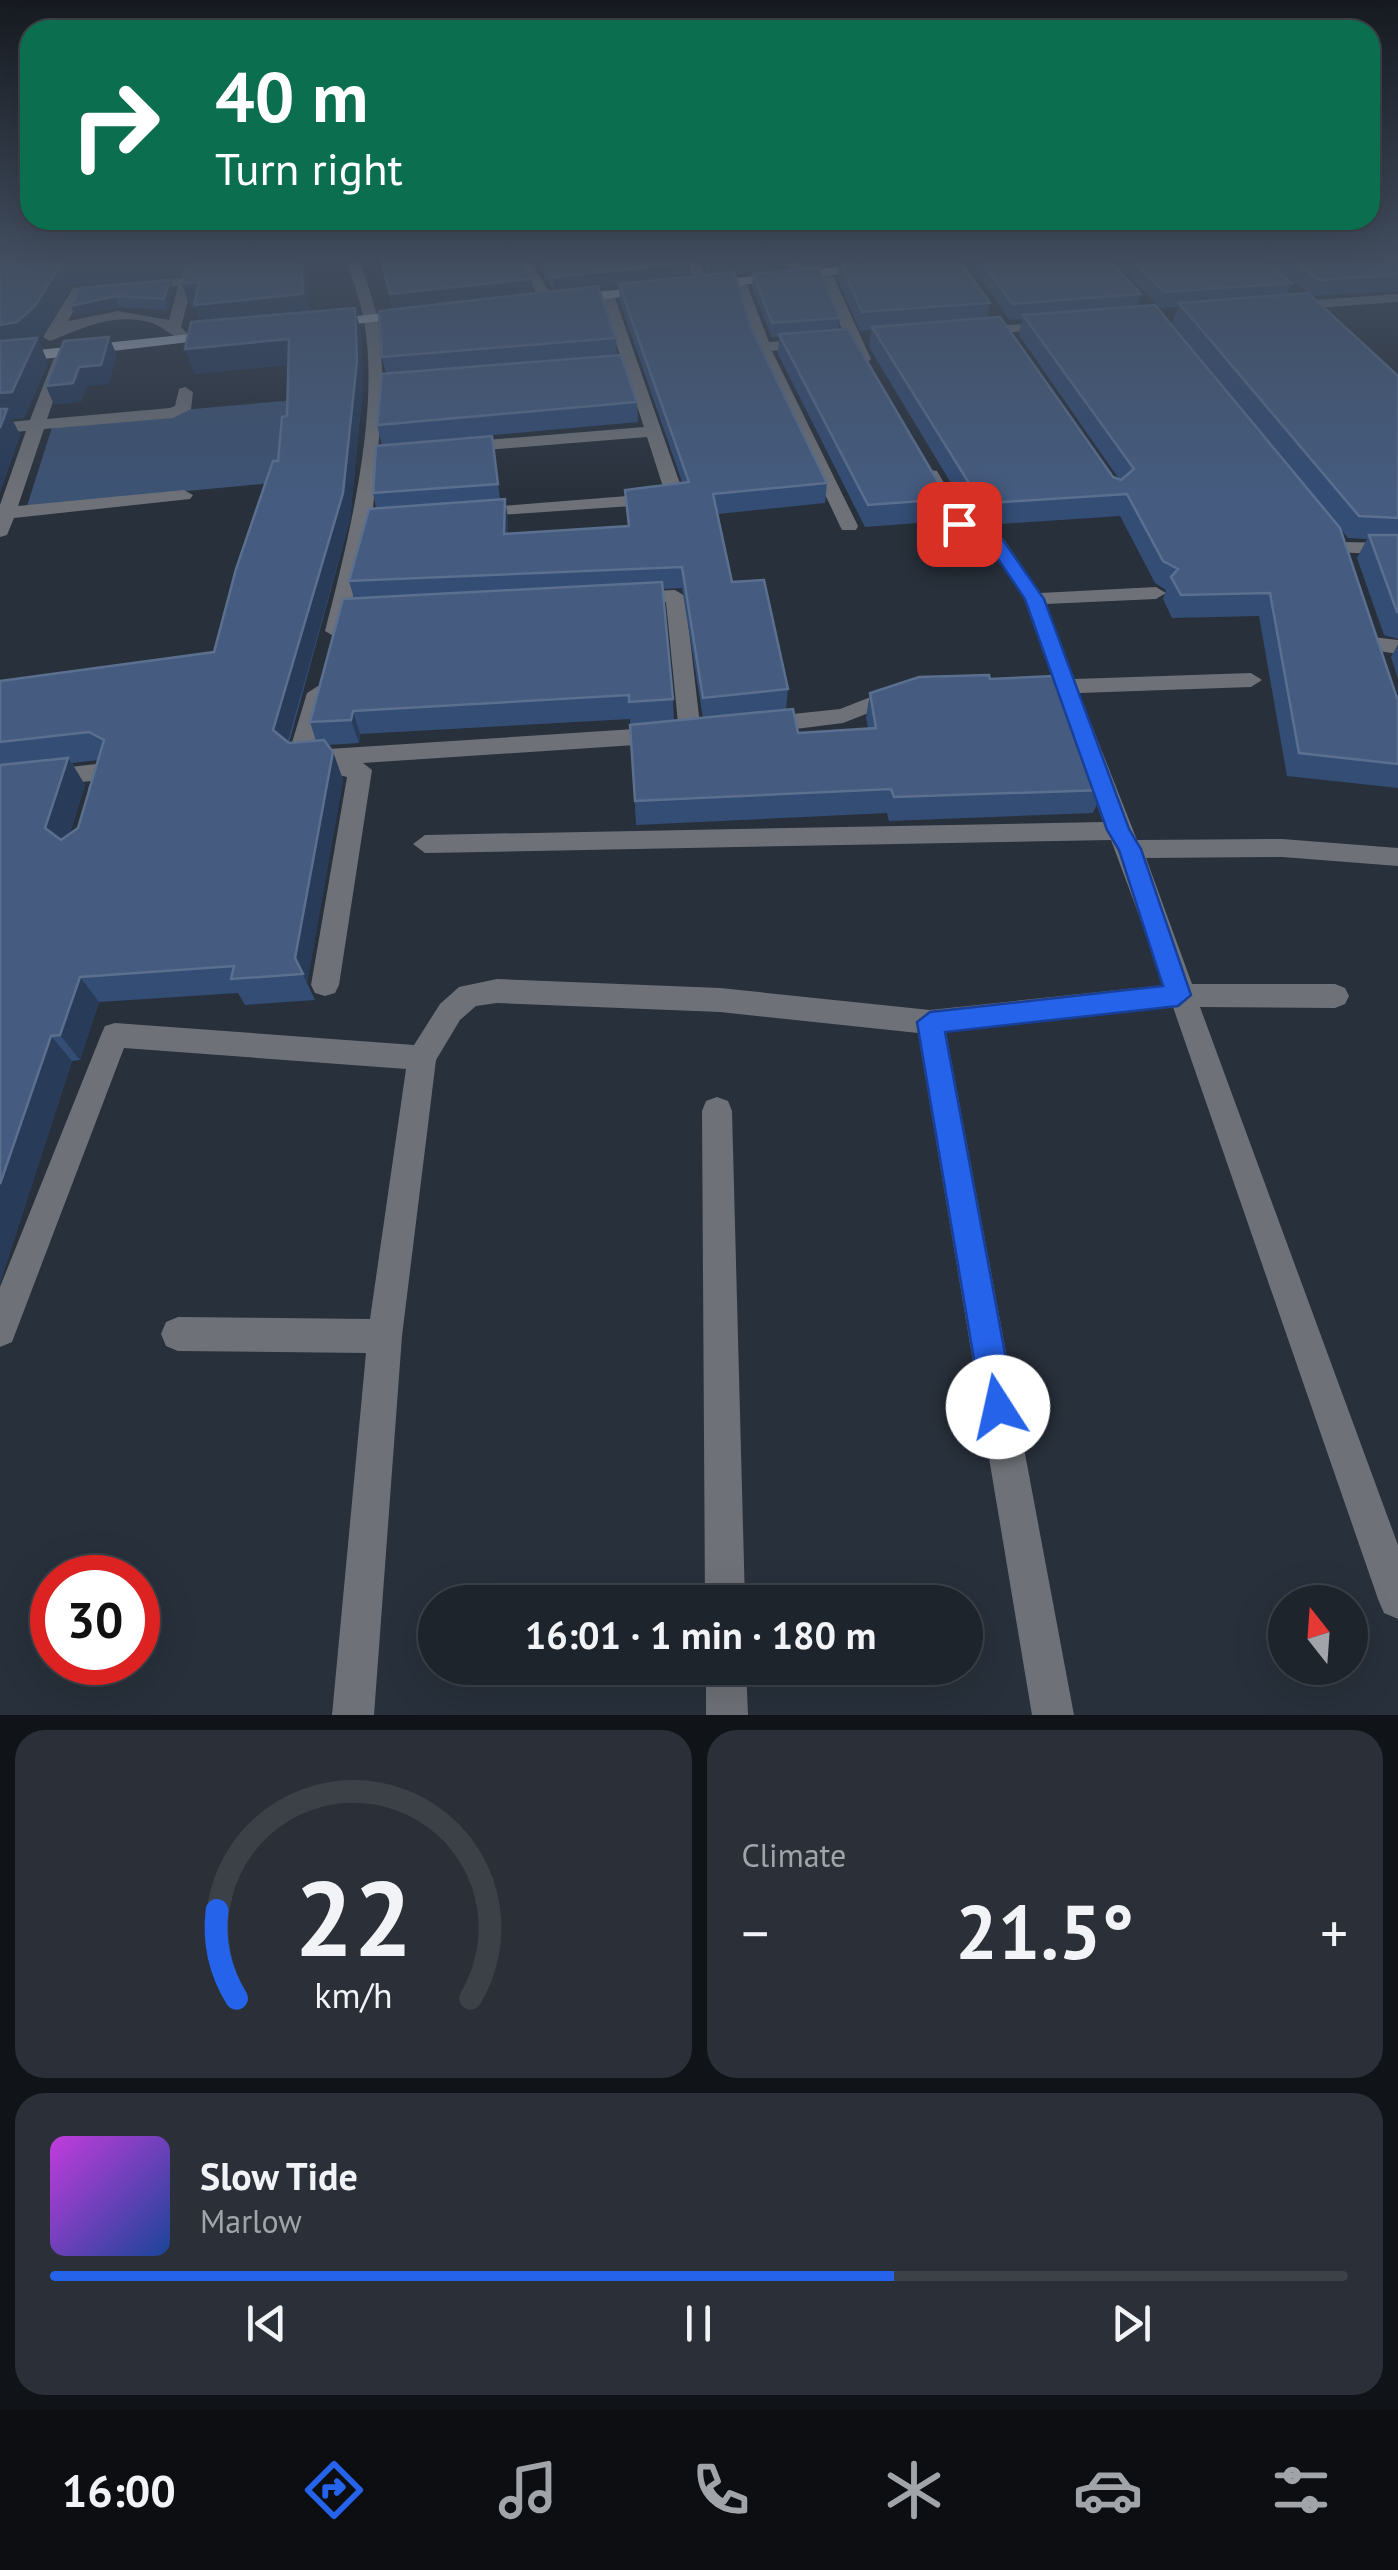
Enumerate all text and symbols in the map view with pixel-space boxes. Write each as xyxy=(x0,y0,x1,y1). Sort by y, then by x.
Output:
text: 40 m xyxy=(215,51,368,141)
icon: right xyxy=(50,60,180,190)
text: Turn right xyxy=(215,139,403,197)
pin xyxy=(917,482,1002,567)
icon: arrive xyxy=(932,497,987,552)
position arrow xyxy=(946,1355,1050,1459)
speed limit sign: 30 xyxy=(30,1555,160,1685)
north arrow xyxy=(1268,1585,1368,1685)
map controls xyxy=(1268,1585,1368,1685)
text: 16:01 · 1 min · 180 m xyxy=(525,1610,876,1659)
text: Climate xyxy=(742,1834,846,1876)
text: 22 xyxy=(294,1850,412,1985)
text: 21.5° xyxy=(955,1883,1134,1980)
text: − xyxy=(742,1897,769,1968)
text: + xyxy=(1320,1897,1348,1968)
text: km/h xyxy=(314,1972,392,2018)
text: Slow Tide xyxy=(200,2151,358,2200)
text: Marlow xyxy=(200,2200,302,2242)
icon: previous xyxy=(239,2296,294,2351)
icon: pause xyxy=(671,2296,726,2351)
icon: next xyxy=(1104,2296,1159,2351)
icon: directions xyxy=(299,2455,369,2525)
icon: music xyxy=(493,2455,563,2525)
icon: phone xyxy=(686,2455,756,2525)
icon: climate xyxy=(879,2455,949,2525)
icon: car xyxy=(1073,2455,1143,2525)
icon: filters xyxy=(1266,2455,1336,2525)
text: 16:00 xyxy=(62,2461,176,2519)

